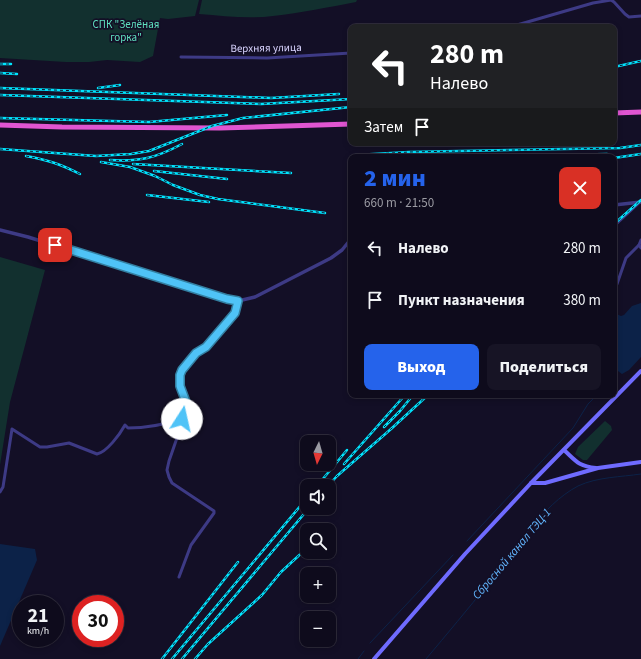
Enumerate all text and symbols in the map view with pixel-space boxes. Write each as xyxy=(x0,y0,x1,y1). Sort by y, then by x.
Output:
park label: СПК "Зелёная горка" xyxy=(93,17,159,45)
text: 280 m xyxy=(430,34,504,74)
street label: Верхняя улица xyxy=(230,40,302,56)
icon: left xyxy=(364,40,416,92)
text: Налево xyxy=(430,71,488,96)
icon: arrive xyxy=(411,116,433,138)
text: Затем xyxy=(364,117,403,138)
text: 2 мин xyxy=(364,161,426,196)
button: close xyxy=(559,167,601,209)
text: 660 m · 21:50 xyxy=(364,194,434,212)
pin xyxy=(38,228,72,262)
icon: arrive xyxy=(44,234,66,256)
icon: left xyxy=(364,237,386,259)
text: Налево xyxy=(398,238,449,259)
text: 280 m xyxy=(563,238,601,259)
icon: arrive xyxy=(364,289,386,311)
text: Пункт назначения xyxy=(398,290,525,311)
text: 380 m xyxy=(563,290,601,311)
button: Выход xyxy=(364,344,479,390)
button: Поделиться xyxy=(487,344,601,390)
position arrow xyxy=(161,398,203,440)
north arrow xyxy=(300,435,336,471)
map controls xyxy=(300,435,336,647)
button: sound xyxy=(300,479,336,515)
water label: Сбросной канал ТЭЦ-1 xyxy=(469,505,555,603)
button: search xyxy=(300,523,336,559)
button: + xyxy=(300,567,336,603)
speed limit sign: 30 xyxy=(72,595,124,647)
text: 21 xyxy=(27,602,49,630)
button: − xyxy=(300,611,336,647)
text: km/h xyxy=(27,624,49,638)

